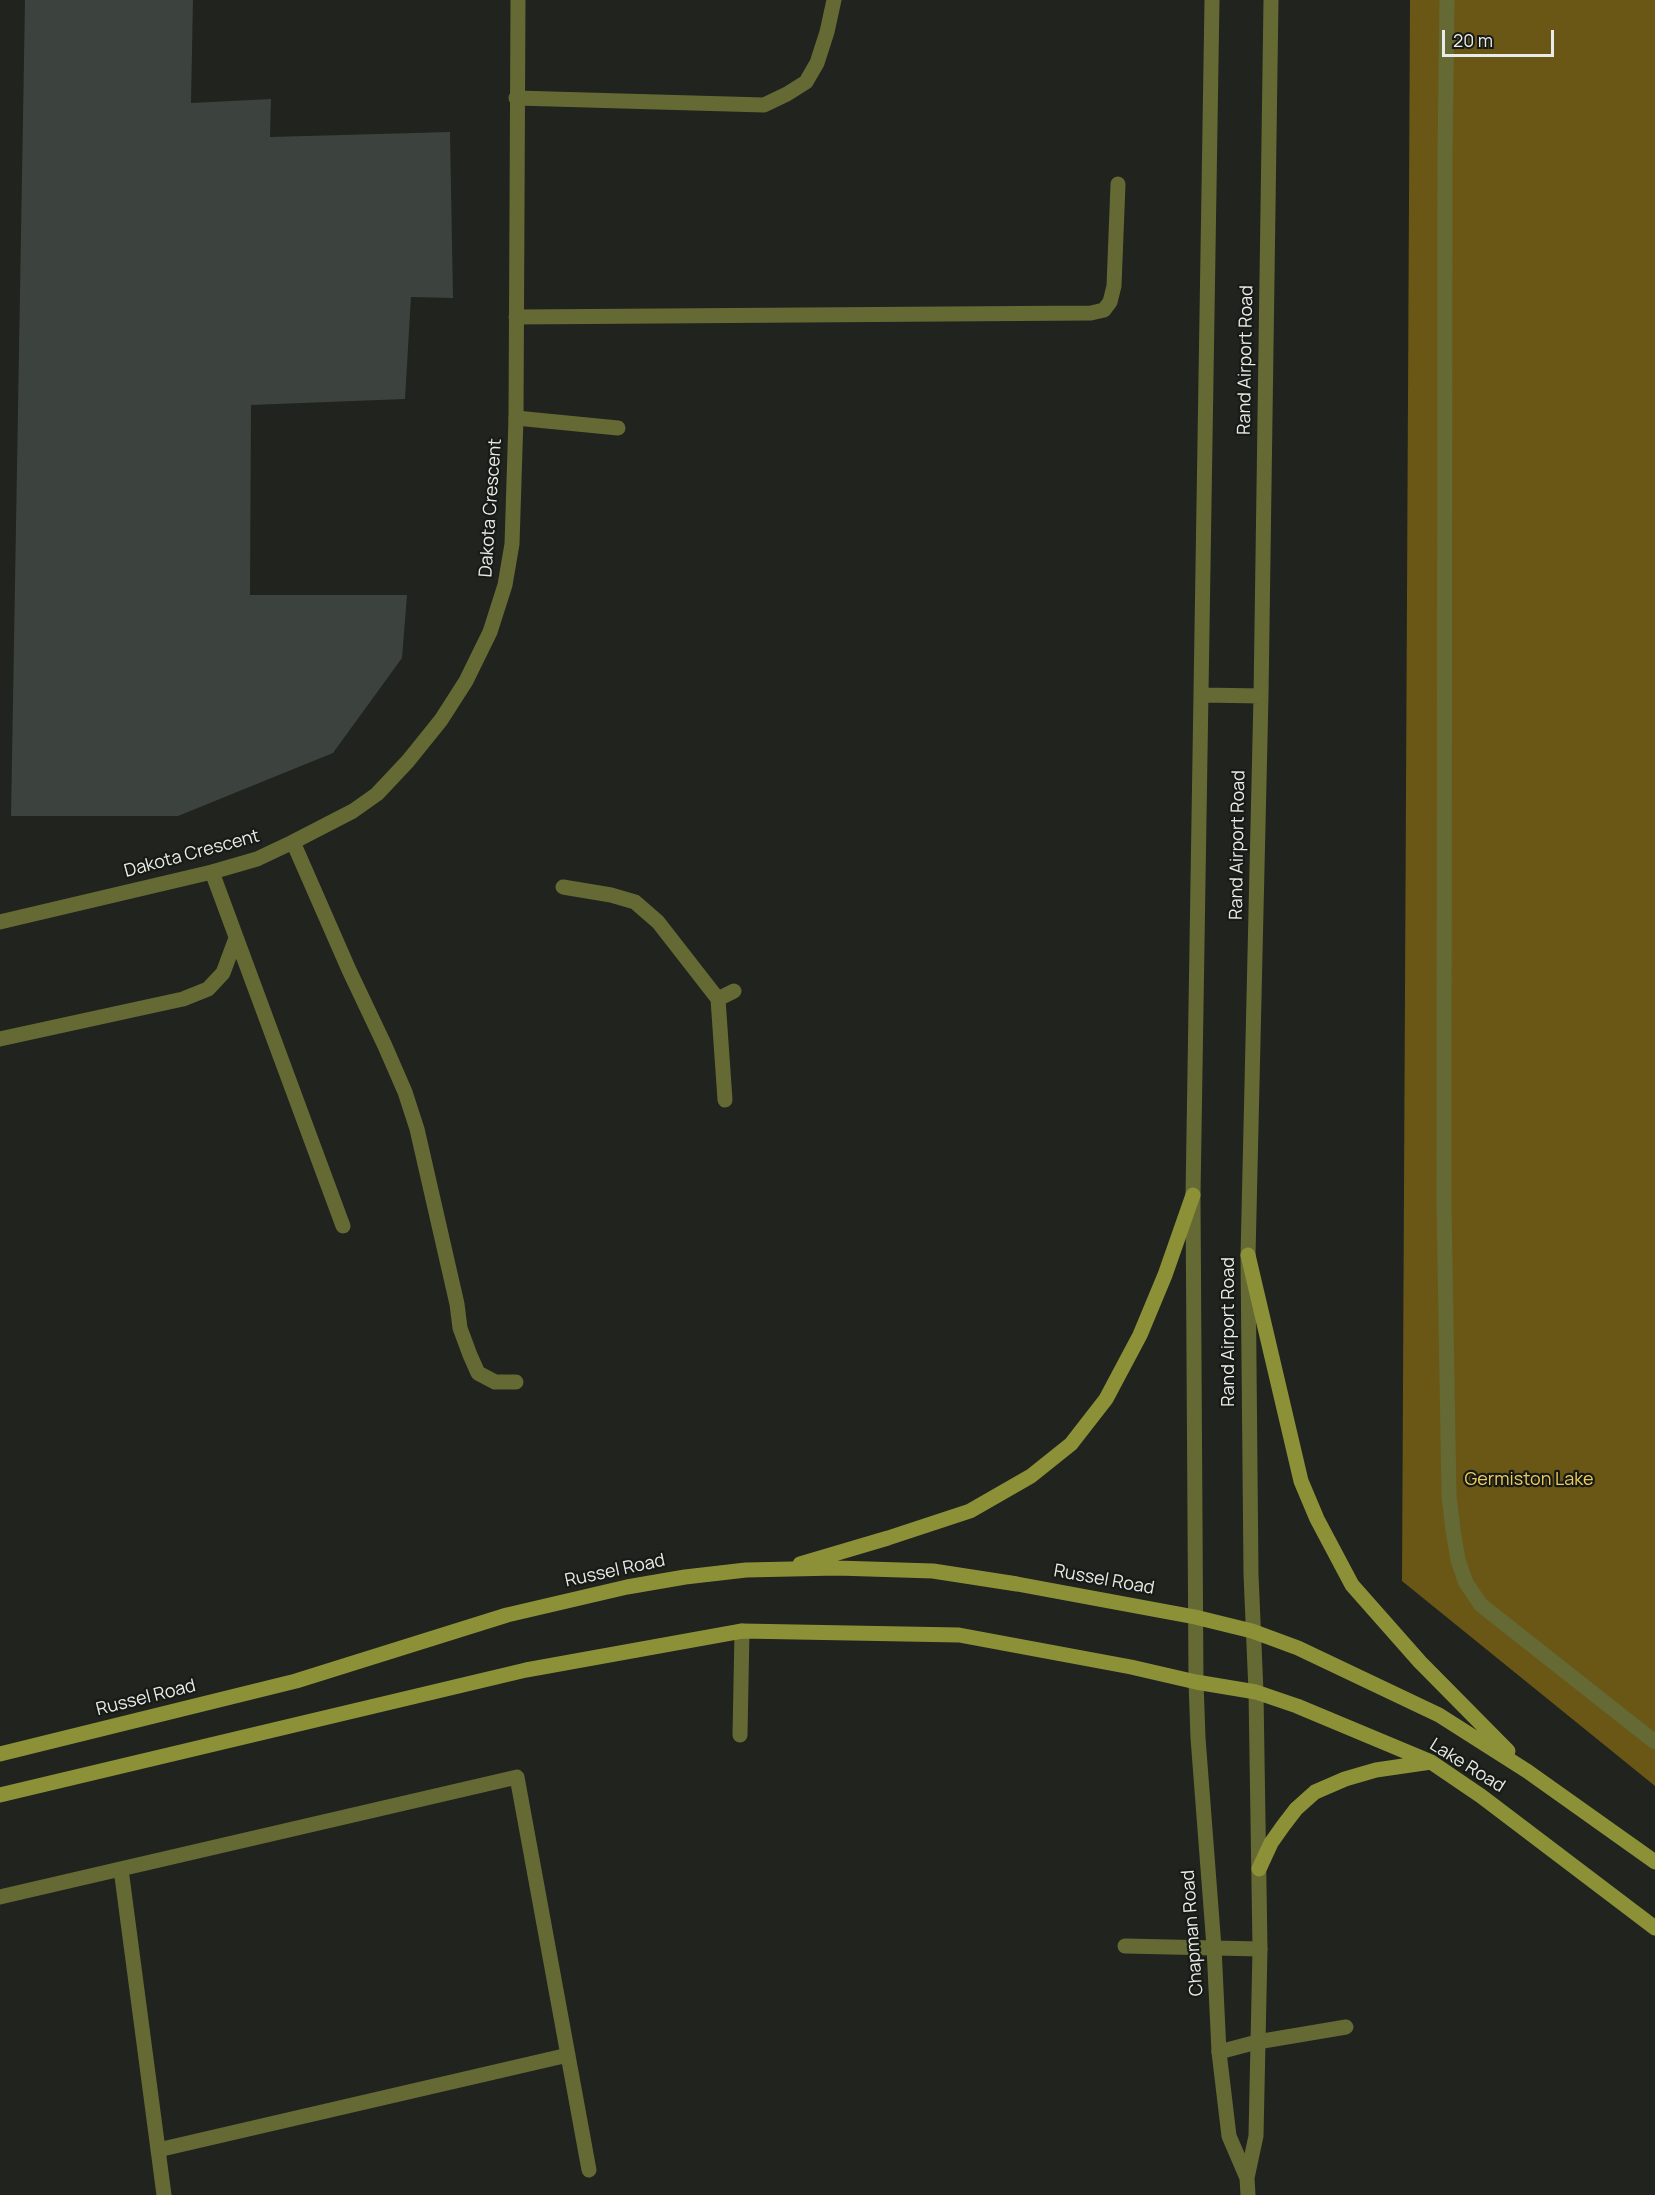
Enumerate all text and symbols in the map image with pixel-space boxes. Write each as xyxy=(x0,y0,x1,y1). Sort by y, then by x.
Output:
scale bar xyxy=(1445,18,1558,56)
text: 20 m xyxy=(1453,28,1493,52)
street label: Rand Airport Road xyxy=(1234,285,1258,435)
street label: Dakota Crescent xyxy=(475,438,507,578)
street label: Rand Airport Road xyxy=(1226,770,1250,920)
street label: Dakota Crescent xyxy=(122,826,262,882)
street label: Rand Airport Road xyxy=(1218,1257,1240,1407)
park label: Germiston Lake xyxy=(1465,1469,1593,1491)
street label: Russel Road xyxy=(563,1550,667,1592)
street label: Russel Road xyxy=(1052,1561,1156,1599)
street label: Russel Road xyxy=(94,1675,198,1721)
street label: Lake Road xyxy=(1425,1734,1509,1798)
street label: Chapman Road xyxy=(1178,1869,1208,1997)

